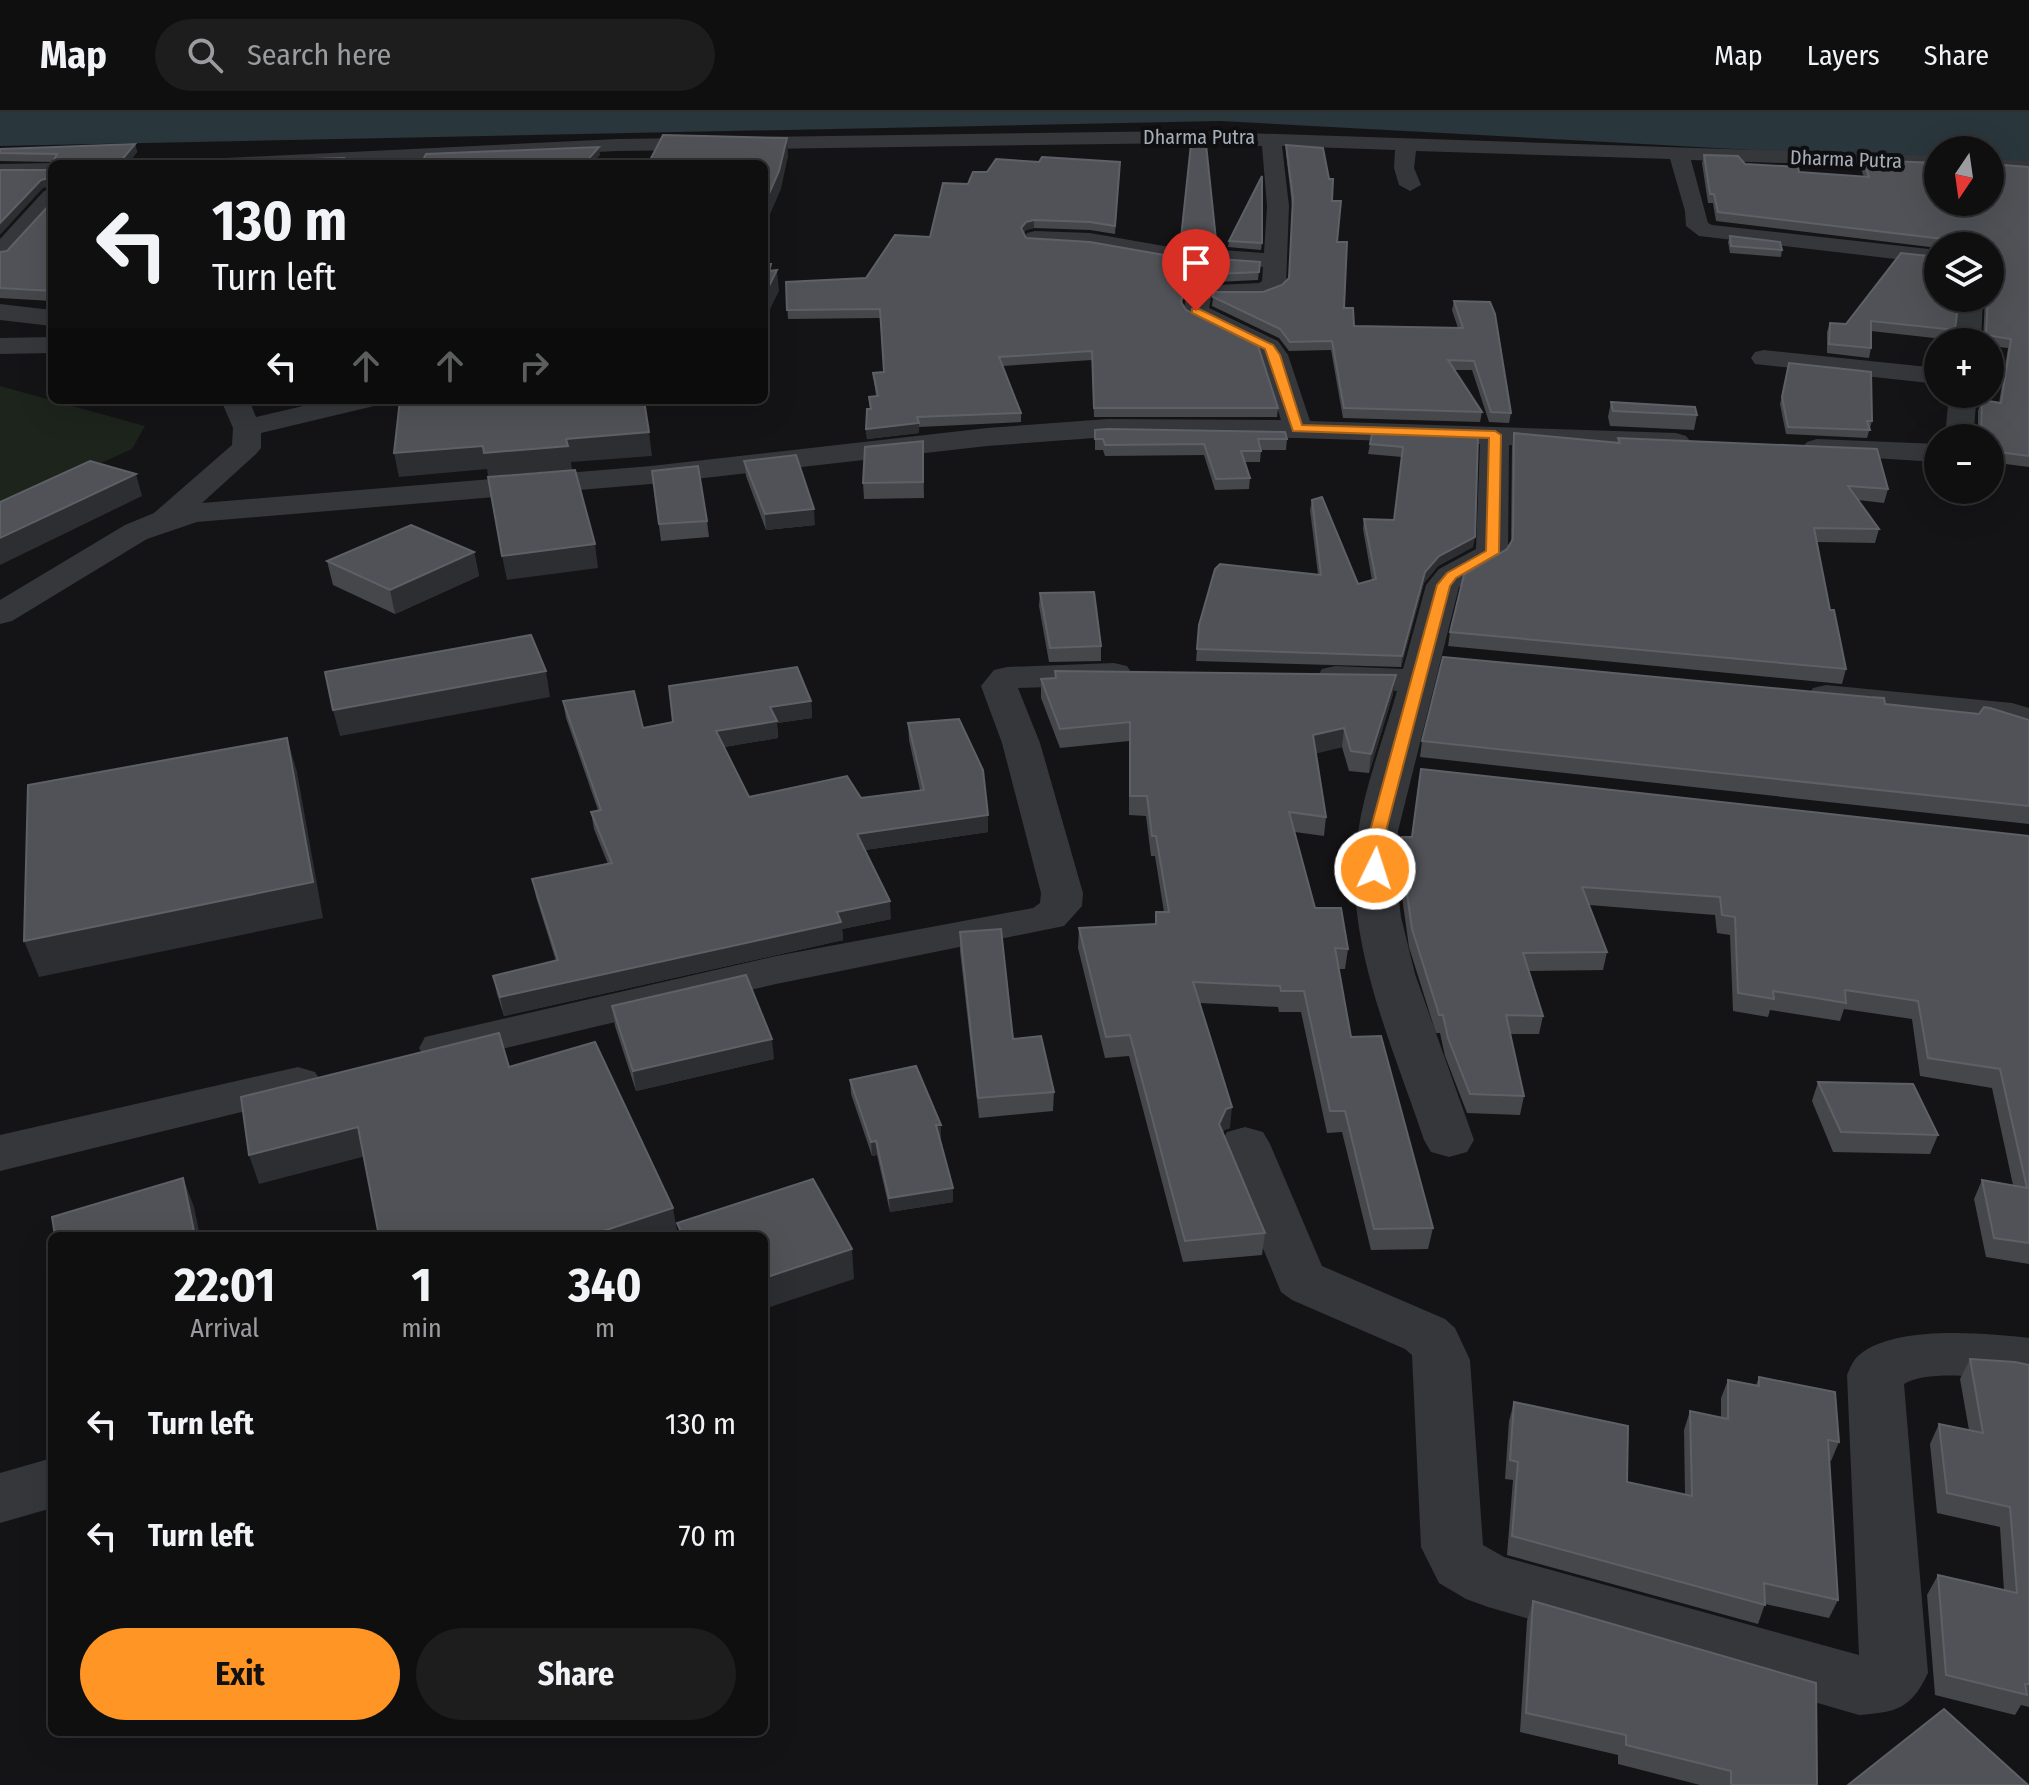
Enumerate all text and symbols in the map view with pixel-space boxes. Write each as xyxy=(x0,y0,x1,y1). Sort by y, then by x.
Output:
search box xyxy=(155,19,715,91)
text: Map xyxy=(40,32,107,78)
icon: search xyxy=(183,33,227,77)
text: Search here xyxy=(247,37,391,73)
text: Map xyxy=(1714,39,1763,72)
text: Layers xyxy=(1807,39,1880,72)
text: Share xyxy=(1924,39,1989,72)
street label: Dharma Putra xyxy=(1143,125,1255,149)
north arrow xyxy=(1924,136,2004,216)
map controls xyxy=(1924,136,2004,504)
street label: Dharma Putra xyxy=(1790,145,1902,173)
text: 130 m xyxy=(212,188,347,255)
icon: left xyxy=(80,192,184,296)
pin xyxy=(1162,229,1230,311)
button: layers xyxy=(1924,232,2004,312)
icon: arrive xyxy=(1174,241,1218,285)
text: Turn left xyxy=(212,256,336,300)
button: + xyxy=(1924,328,2004,408)
icon: left xyxy=(260,344,304,388)
icon: ahead xyxy=(344,344,388,388)
icon: ahead xyxy=(428,344,472,388)
icon: right xyxy=(512,344,556,388)
button: − xyxy=(1924,424,2004,504)
position arrow xyxy=(1333,827,1417,911)
text: 22:01 xyxy=(174,1256,275,1314)
text: 1 xyxy=(412,1256,432,1314)
text: 340 xyxy=(568,1256,642,1314)
text: Arrival xyxy=(190,1313,259,1344)
text: min xyxy=(402,1313,442,1344)
text: m xyxy=(595,1313,615,1344)
icon: left xyxy=(80,1402,124,1446)
text: Turn left xyxy=(148,1406,254,1442)
text: 130 m xyxy=(665,1406,736,1442)
icon: left xyxy=(80,1514,124,1558)
text: Turn left xyxy=(148,1518,254,1554)
text: 70 m xyxy=(678,1518,736,1554)
button: Exit xyxy=(80,1628,400,1720)
button: Share xyxy=(416,1628,736,1720)

